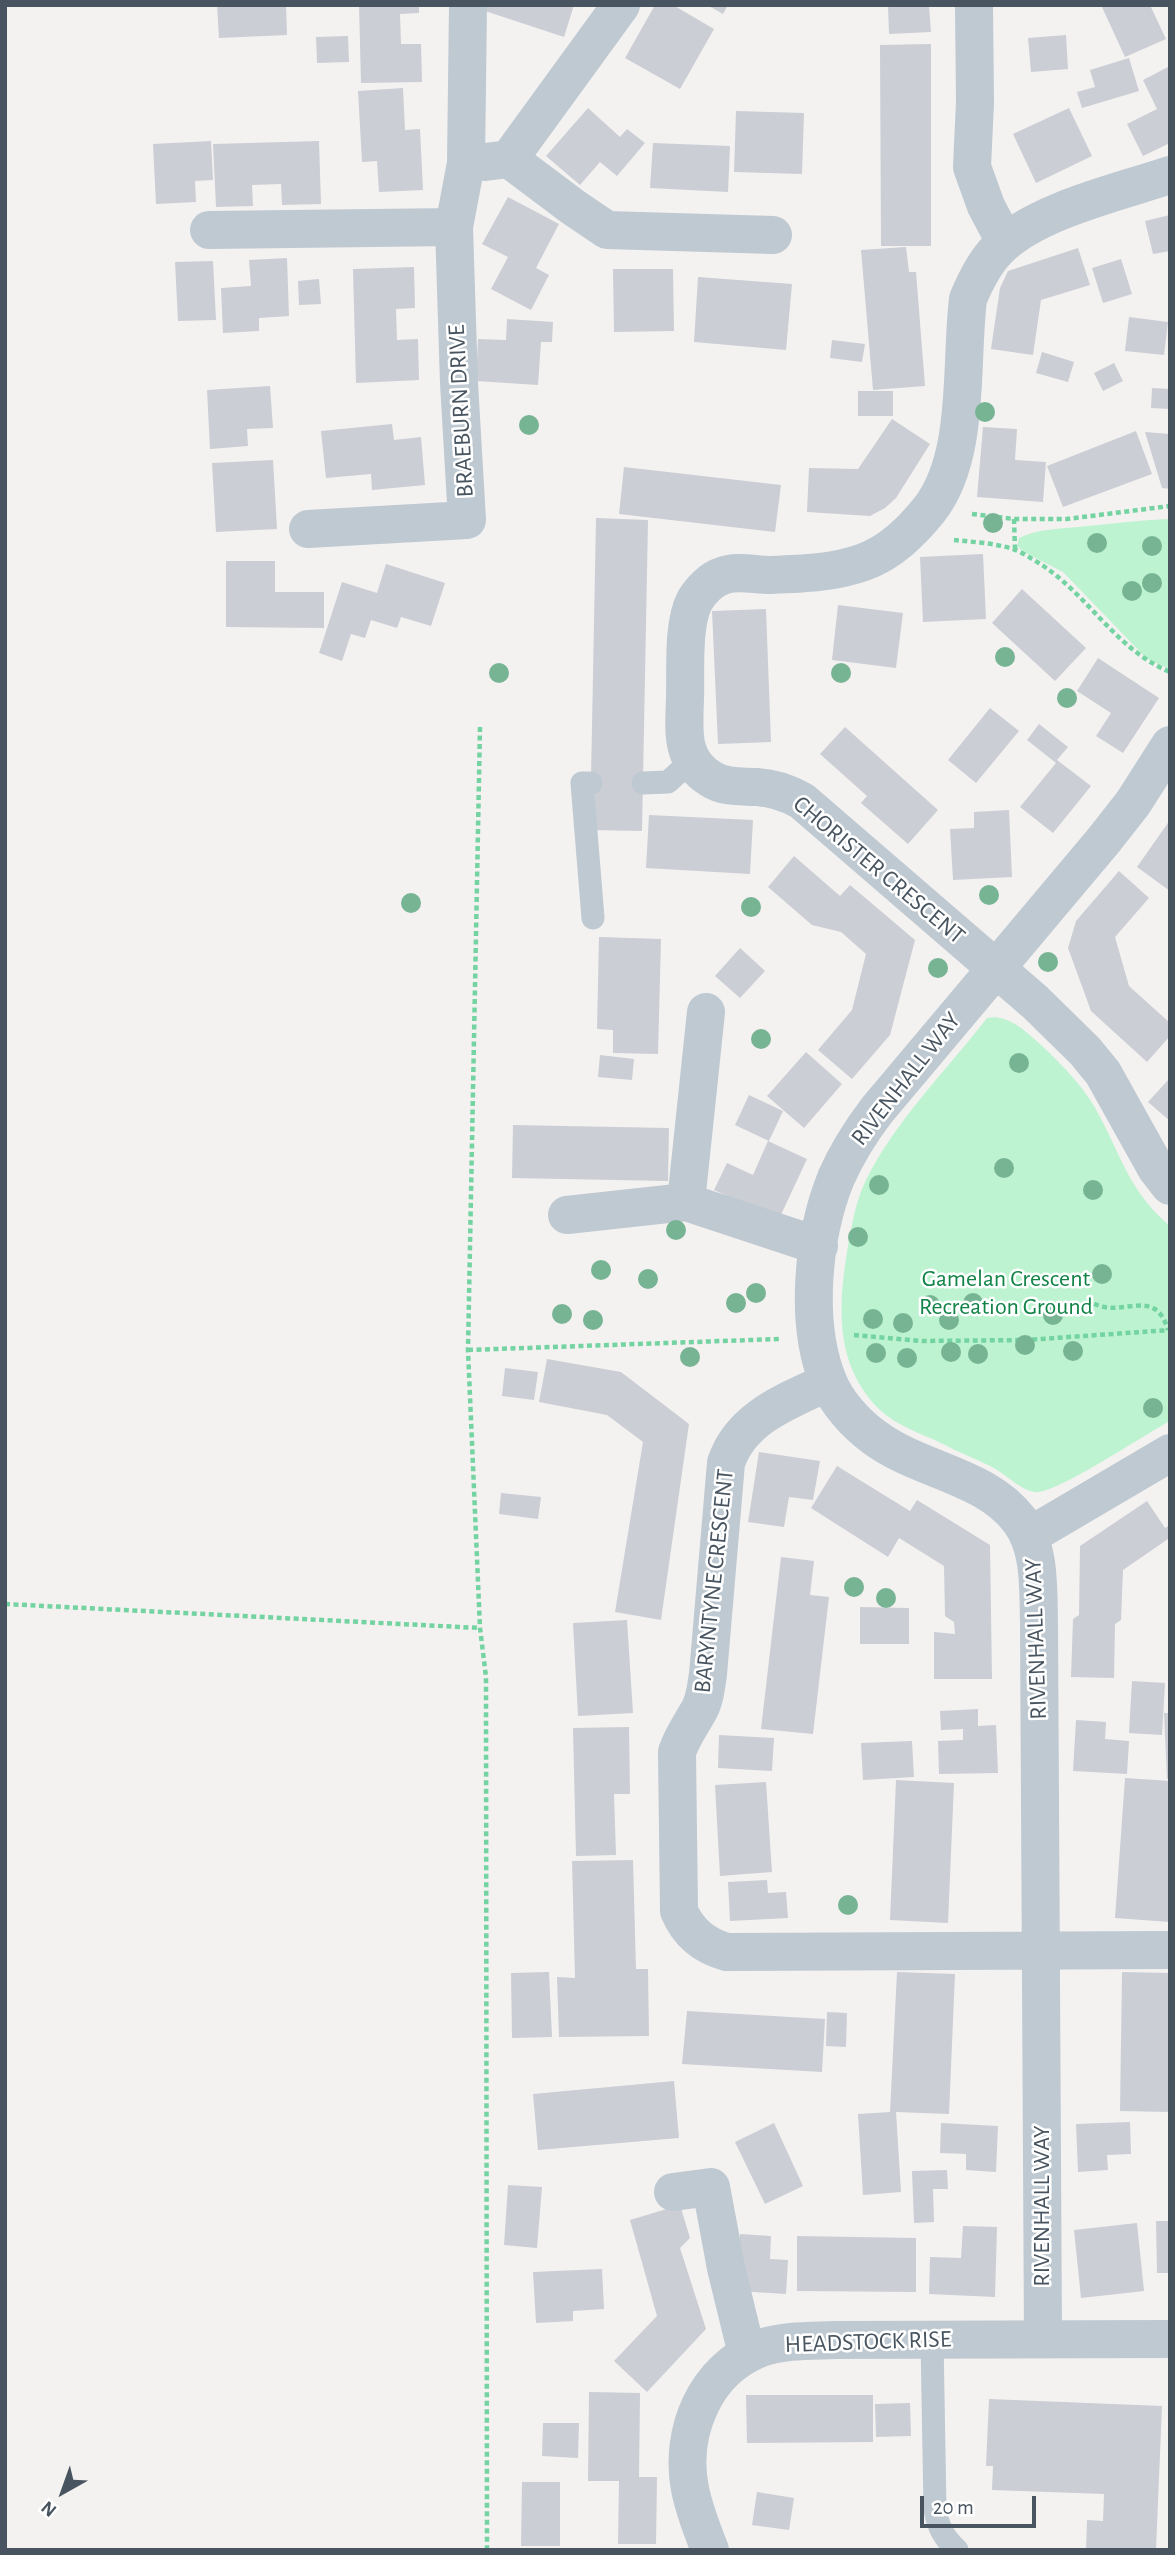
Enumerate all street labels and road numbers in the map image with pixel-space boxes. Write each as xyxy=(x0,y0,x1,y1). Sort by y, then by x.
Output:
street label: BRAEBURN DRIVE xyxy=(442,324,480,498)
street label: CHORISTER CRESCENT xyxy=(787,790,971,950)
street label: RIVENHALL WAY xyxy=(845,1007,967,1151)
street label: BARYNTYNE CRESCENT xyxy=(688,1468,740,1694)
street label: RIVENHALL WAY xyxy=(1019,1558,1053,1720)
street label: RIVENHALL WAY xyxy=(1028,2125,1056,2287)
street label: HEADSTOCK RISE xyxy=(784,2325,952,2359)

